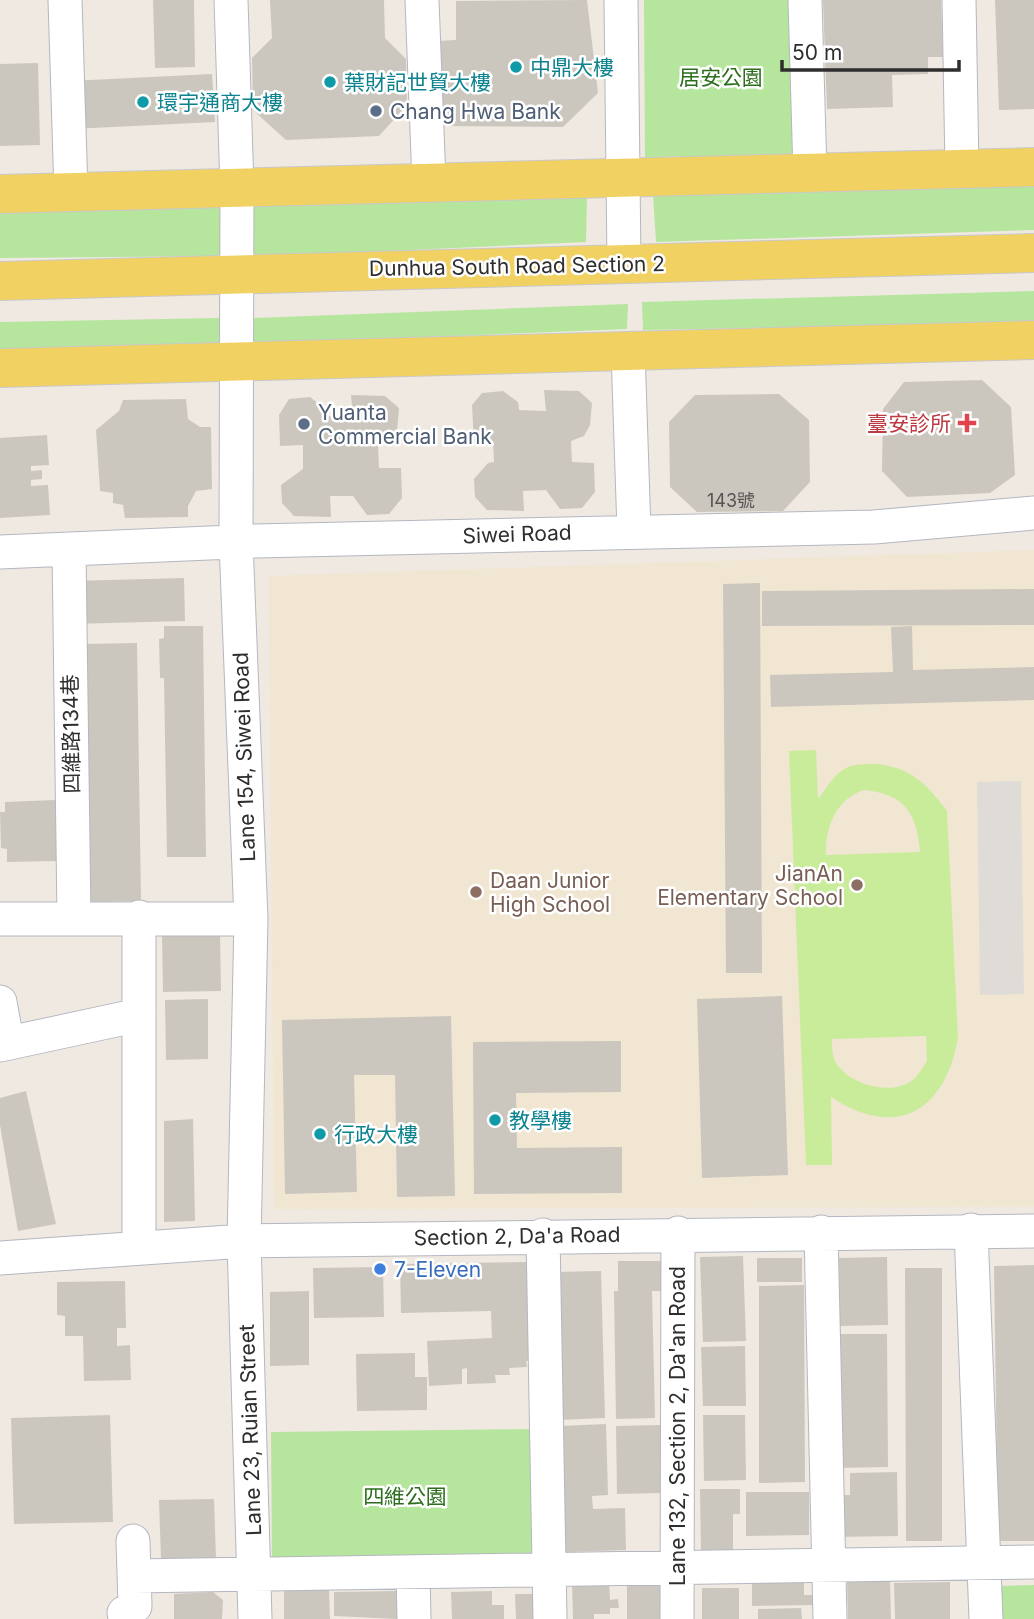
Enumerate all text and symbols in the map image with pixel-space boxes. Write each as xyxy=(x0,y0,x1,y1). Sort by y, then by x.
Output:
scale bar xyxy=(782,28,959,72)
text: 50 m xyxy=(792,40,842,65)
place label: 中鼎大樓 xyxy=(530,55,614,80)
marker: 中鼎大樓 xyxy=(508,59,524,75)
park label: 居安公園 xyxy=(679,65,763,90)
place label: 葉財記世貿大樓 xyxy=(344,70,491,95)
marker: 葉財記世貿大樓 xyxy=(322,74,338,90)
place label: 環宇通商大樓 xyxy=(157,90,283,115)
marker: 環宇通商大樓 xyxy=(135,94,151,110)
place label: Chang Hwa Bank xyxy=(390,99,561,124)
marker: Chang Hwa Bank xyxy=(368,103,384,119)
street label: Dunhua South Road Section 2 xyxy=(369,251,665,281)
place label: Yuanta Commercial Bank xyxy=(318,400,492,449)
place label: 臺安診所 xyxy=(867,411,951,436)
marker: 臺安診所 xyxy=(957,413,977,433)
marker: Yuanta Commercial Bank xyxy=(296,416,312,432)
house number: 143號 xyxy=(707,490,755,511)
street label: Siwei Road xyxy=(462,520,572,548)
street label: Lane 154, Siwei Road xyxy=(228,652,260,862)
street label: 四維路134巷 xyxy=(57,674,85,794)
place label: JianAn Elementary School xyxy=(657,861,843,910)
place label: Daan Junior High School xyxy=(490,868,610,917)
marker: JianAn Elementary School xyxy=(849,877,865,893)
marker: Daan Junior High School xyxy=(468,884,484,900)
place label: 教學樓 xyxy=(509,1108,572,1133)
marker: 教學樓 xyxy=(487,1112,503,1128)
place label: 行政大樓 xyxy=(334,1122,418,1147)
marker: 行政大樓 xyxy=(312,1126,328,1142)
street label: Section 2, Da'a Road xyxy=(413,1222,621,1250)
place label: 7-Eleven xyxy=(394,1257,481,1282)
marker: 7-Eleven xyxy=(372,1261,388,1277)
street label: Lane 132, Section 2, Da'an Road xyxy=(665,1266,690,1586)
street label: Lane 23, Ruian Street xyxy=(234,1324,266,1536)
park label: 四維公園 xyxy=(363,1484,447,1509)

